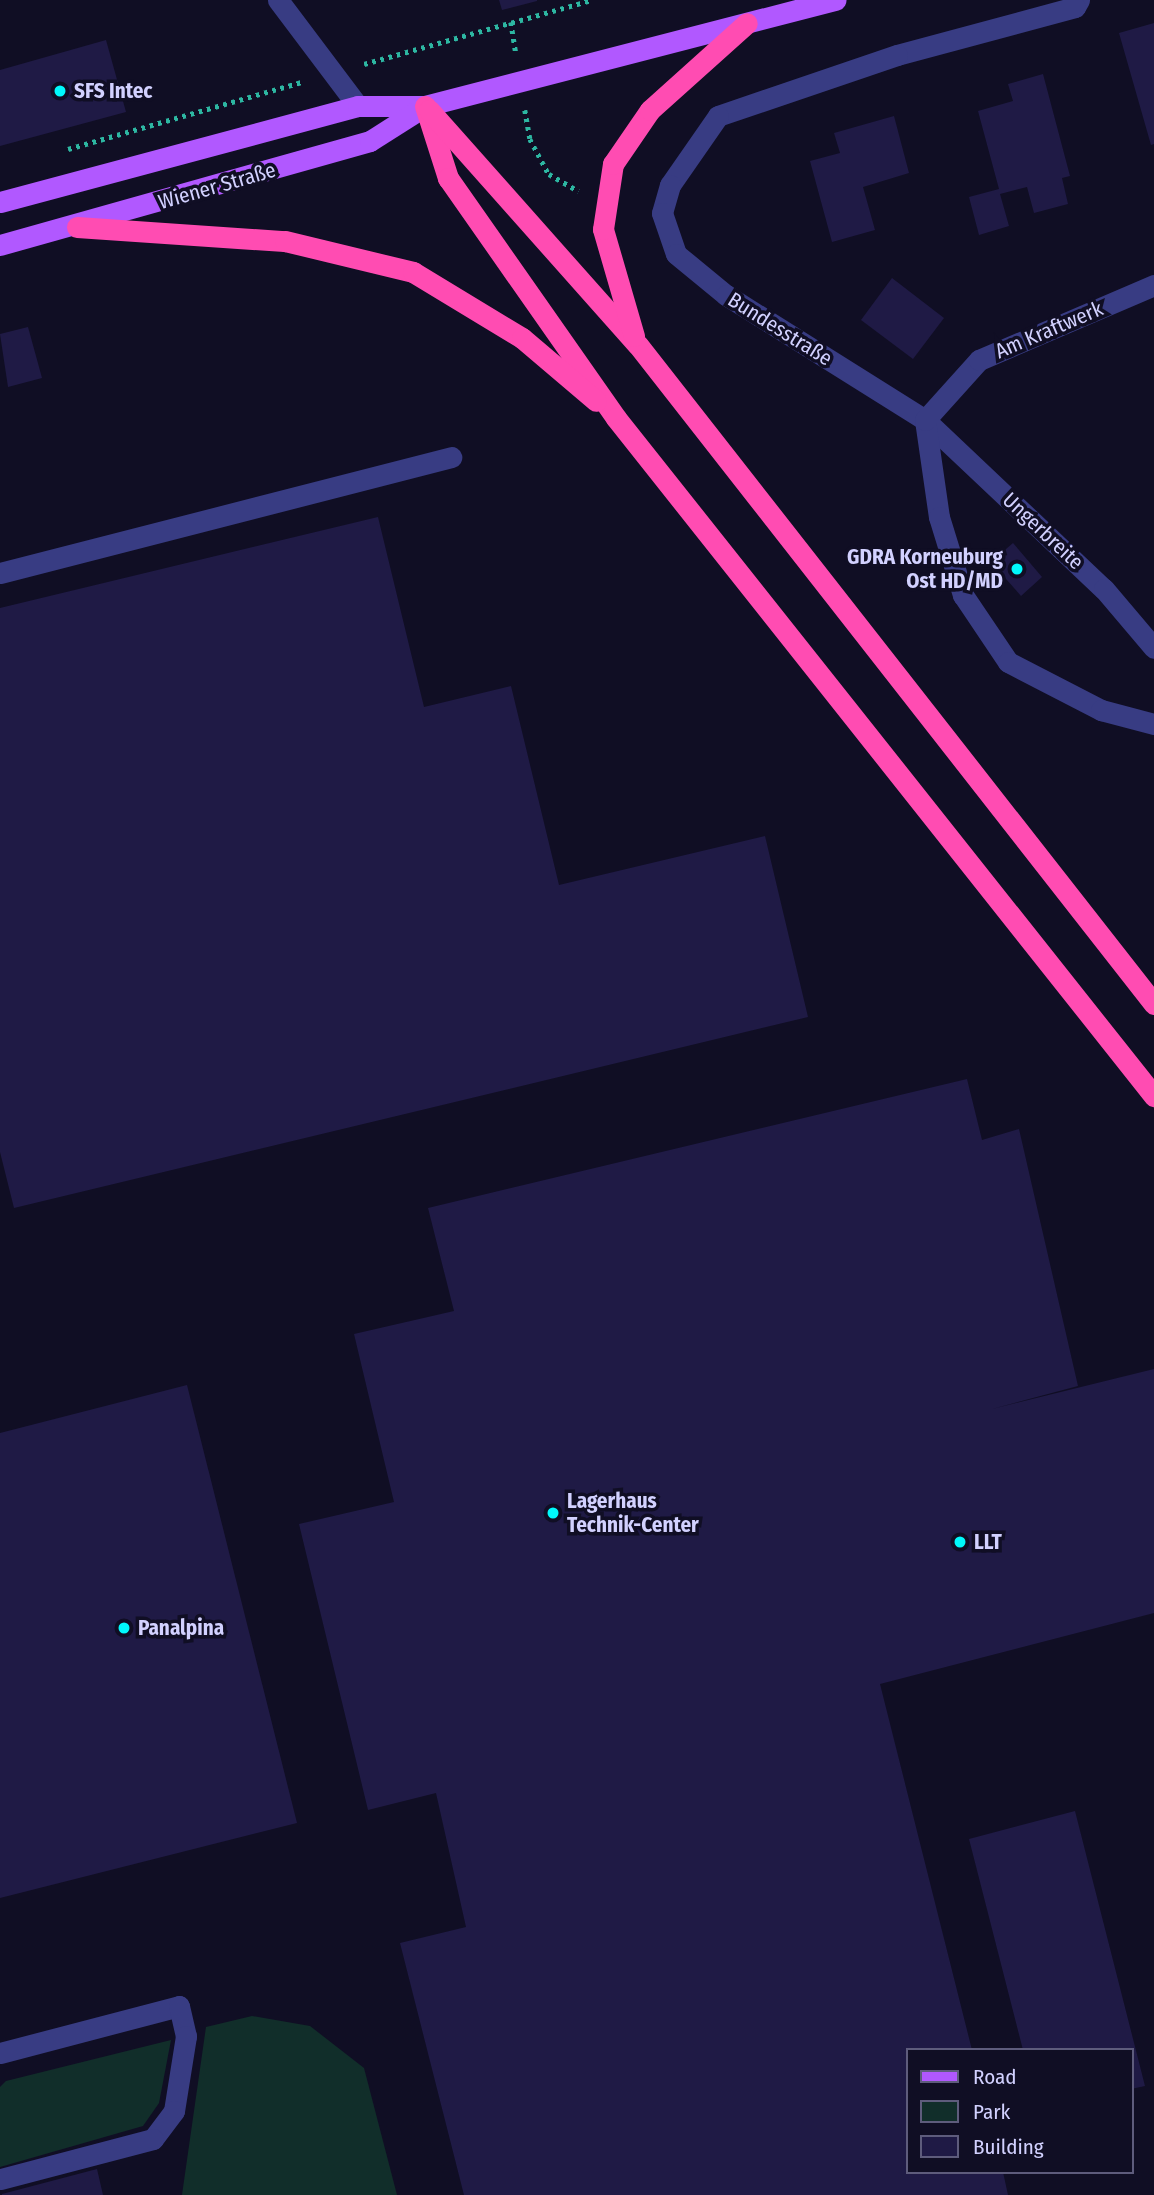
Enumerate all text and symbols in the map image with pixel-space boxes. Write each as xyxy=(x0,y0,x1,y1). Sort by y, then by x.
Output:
place label: SFS Intec xyxy=(74,78,152,104)
marker: SFS Intec xyxy=(52,83,68,99)
street label: Wiener Straße xyxy=(155,157,279,215)
street label: Bundesstraße xyxy=(723,287,837,371)
street label: Am Kraftwerk xyxy=(991,296,1107,364)
street label: Ungerbreite xyxy=(997,487,1089,575)
place label: GDRA Korneuburg Ost HD/MD xyxy=(847,544,1003,594)
marker: GDRA Korneuburg Ost HD/MD xyxy=(1009,561,1025,577)
place label: Lagerhaus Technik-Center xyxy=(567,1488,699,1538)
marker: Lagerhaus Technik-Center xyxy=(545,1505,561,1521)
place label: LLT xyxy=(974,1529,1002,1555)
marker: LLT xyxy=(952,1534,968,1550)
place label: Panalpina xyxy=(138,1615,224,1641)
marker: Panalpina xyxy=(116,1620,132,1636)
legend xyxy=(906,2048,1133,2174)
text: Road xyxy=(973,2064,1017,2090)
text: Park xyxy=(973,2099,1010,2125)
text: Building xyxy=(973,2134,1044,2160)

